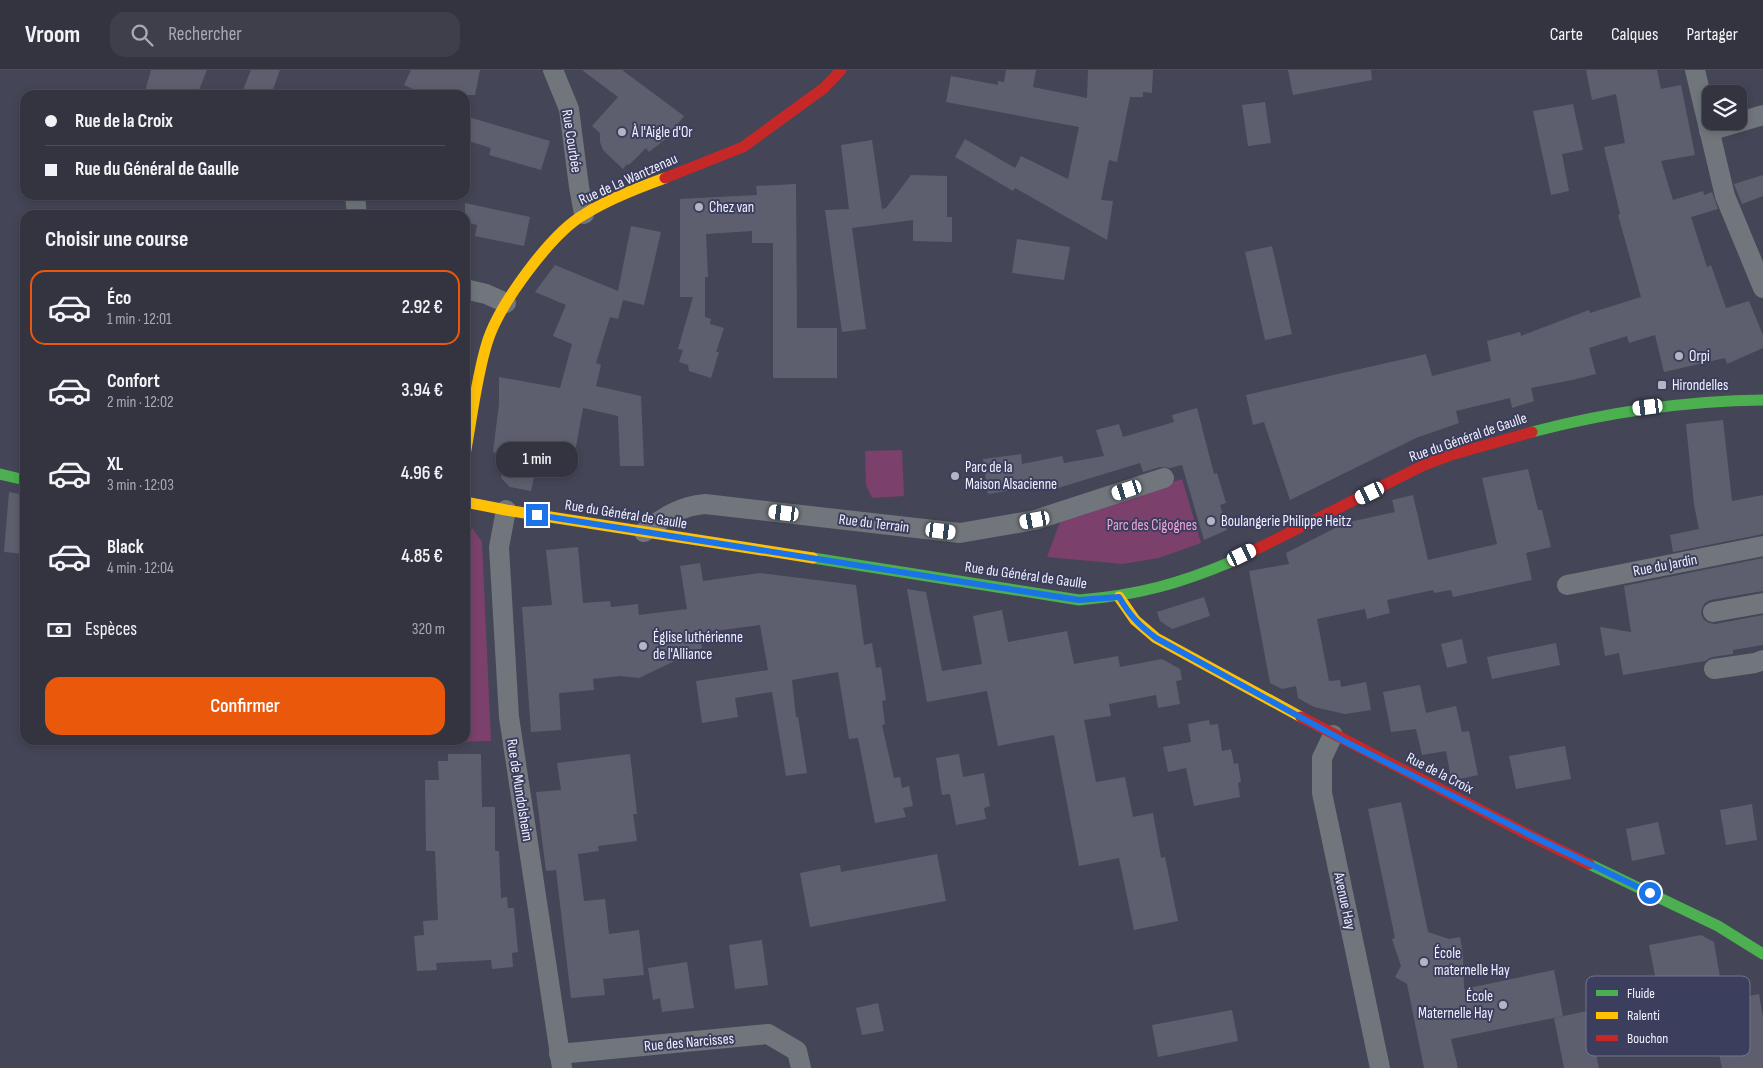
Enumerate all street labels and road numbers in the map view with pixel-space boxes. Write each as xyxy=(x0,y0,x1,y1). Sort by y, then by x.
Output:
street label: Rue Courbée xyxy=(557,108,586,174)
street label: Rue de La Wantzenau xyxy=(576,149,680,210)
street label: Rue du Général de Gaulle xyxy=(1407,408,1530,467)
street label: Rue du Général de Gaulle xyxy=(564,495,688,534)
street label: Rue du Terrain xyxy=(838,510,910,537)
street label: Rue du Jardin xyxy=(1631,550,1699,581)
street label: Rue du Général de Gaulle xyxy=(964,558,1088,593)
street label: Rue de Mundolsheim xyxy=(502,738,537,843)
street label: Rue de la Croix xyxy=(1403,748,1477,799)
street label: Avenue Hay xyxy=(1329,870,1360,932)
street label: Rue des Narcisses xyxy=(643,1029,735,1056)

